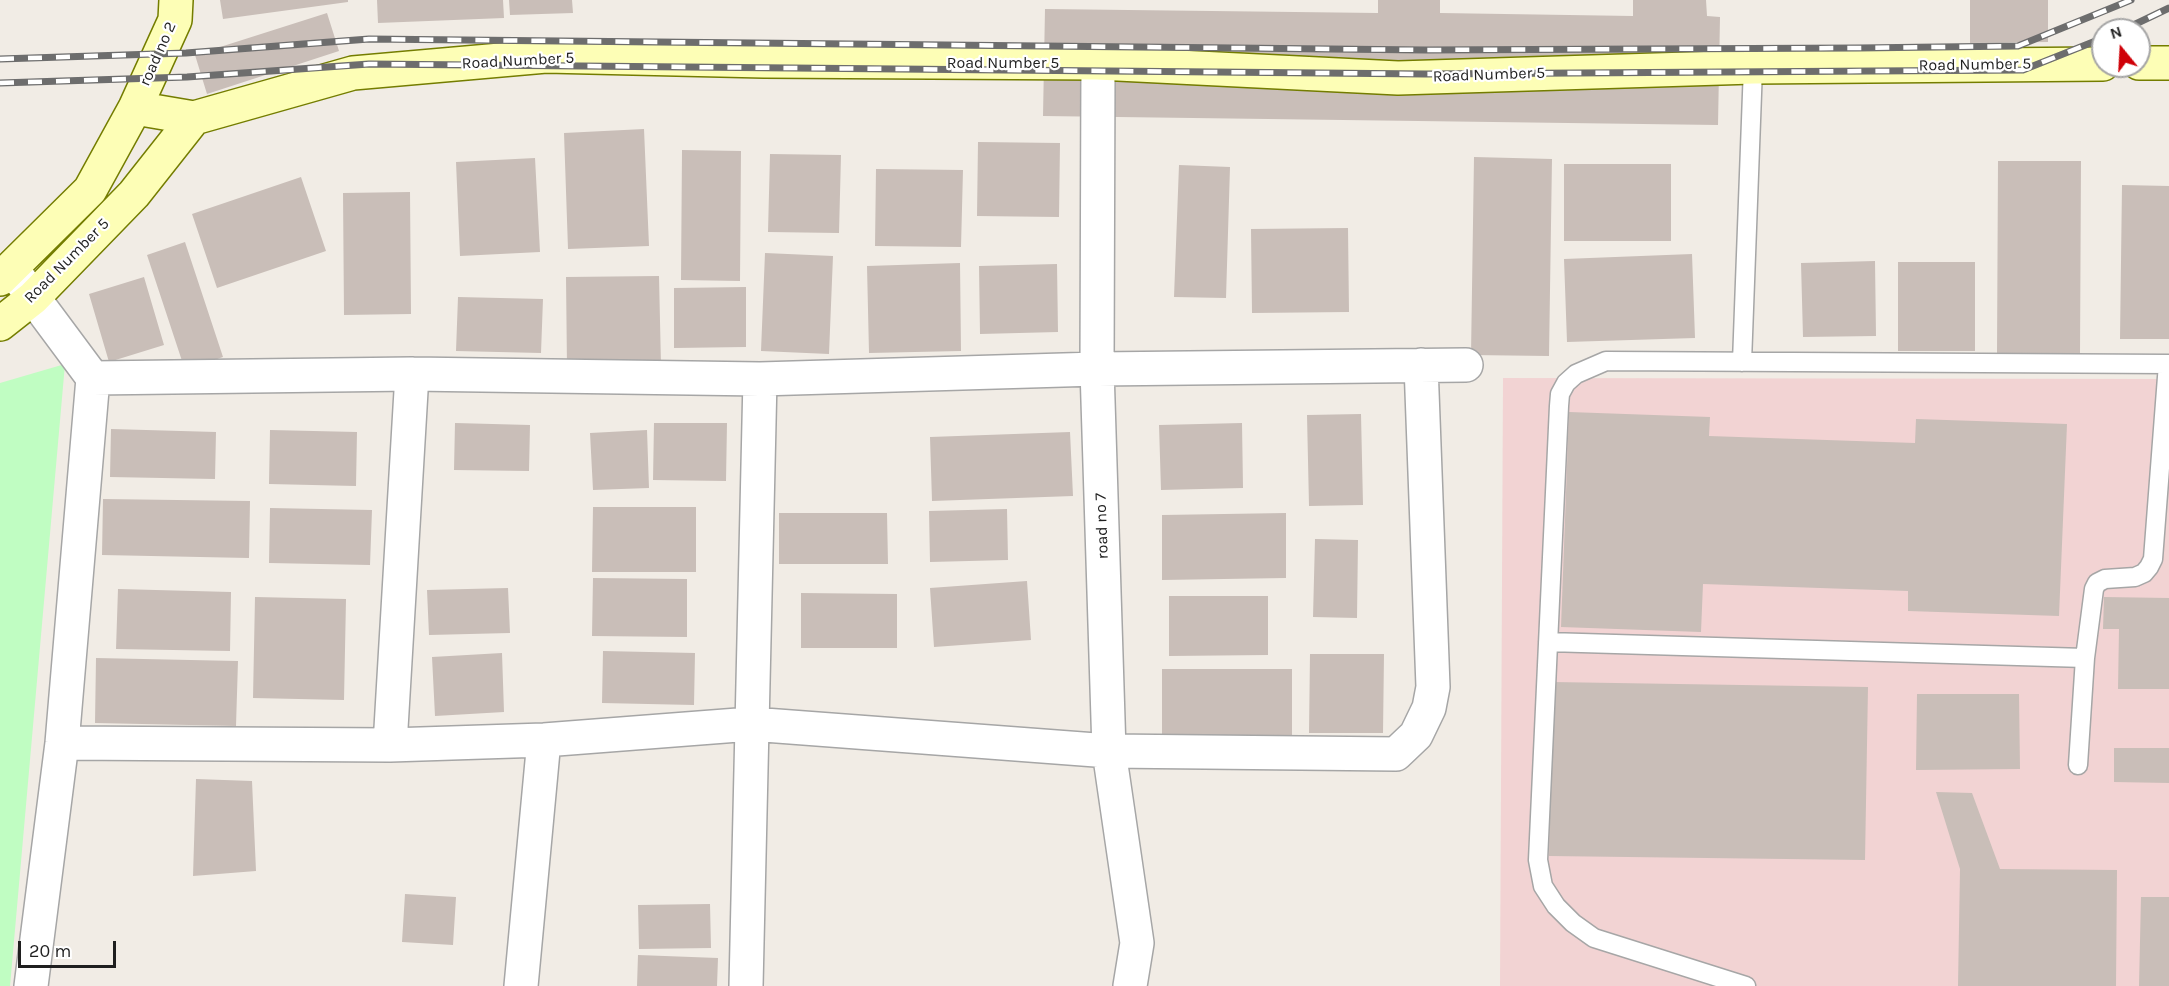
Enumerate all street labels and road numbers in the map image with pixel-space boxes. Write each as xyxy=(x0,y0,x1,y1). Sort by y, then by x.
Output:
street label: road no 2 xyxy=(135,19,181,89)
street label: Road Number 5 xyxy=(461,48,575,74)
street label: Road Number 5 xyxy=(947,53,1059,73)
street label: Road Number 5 xyxy=(1919,54,2031,76)
street label: Road Number 5 xyxy=(1432,63,1546,87)
street label: Road Number 5 xyxy=(20,214,114,308)
street label: road no 7 xyxy=(1091,493,1113,559)

